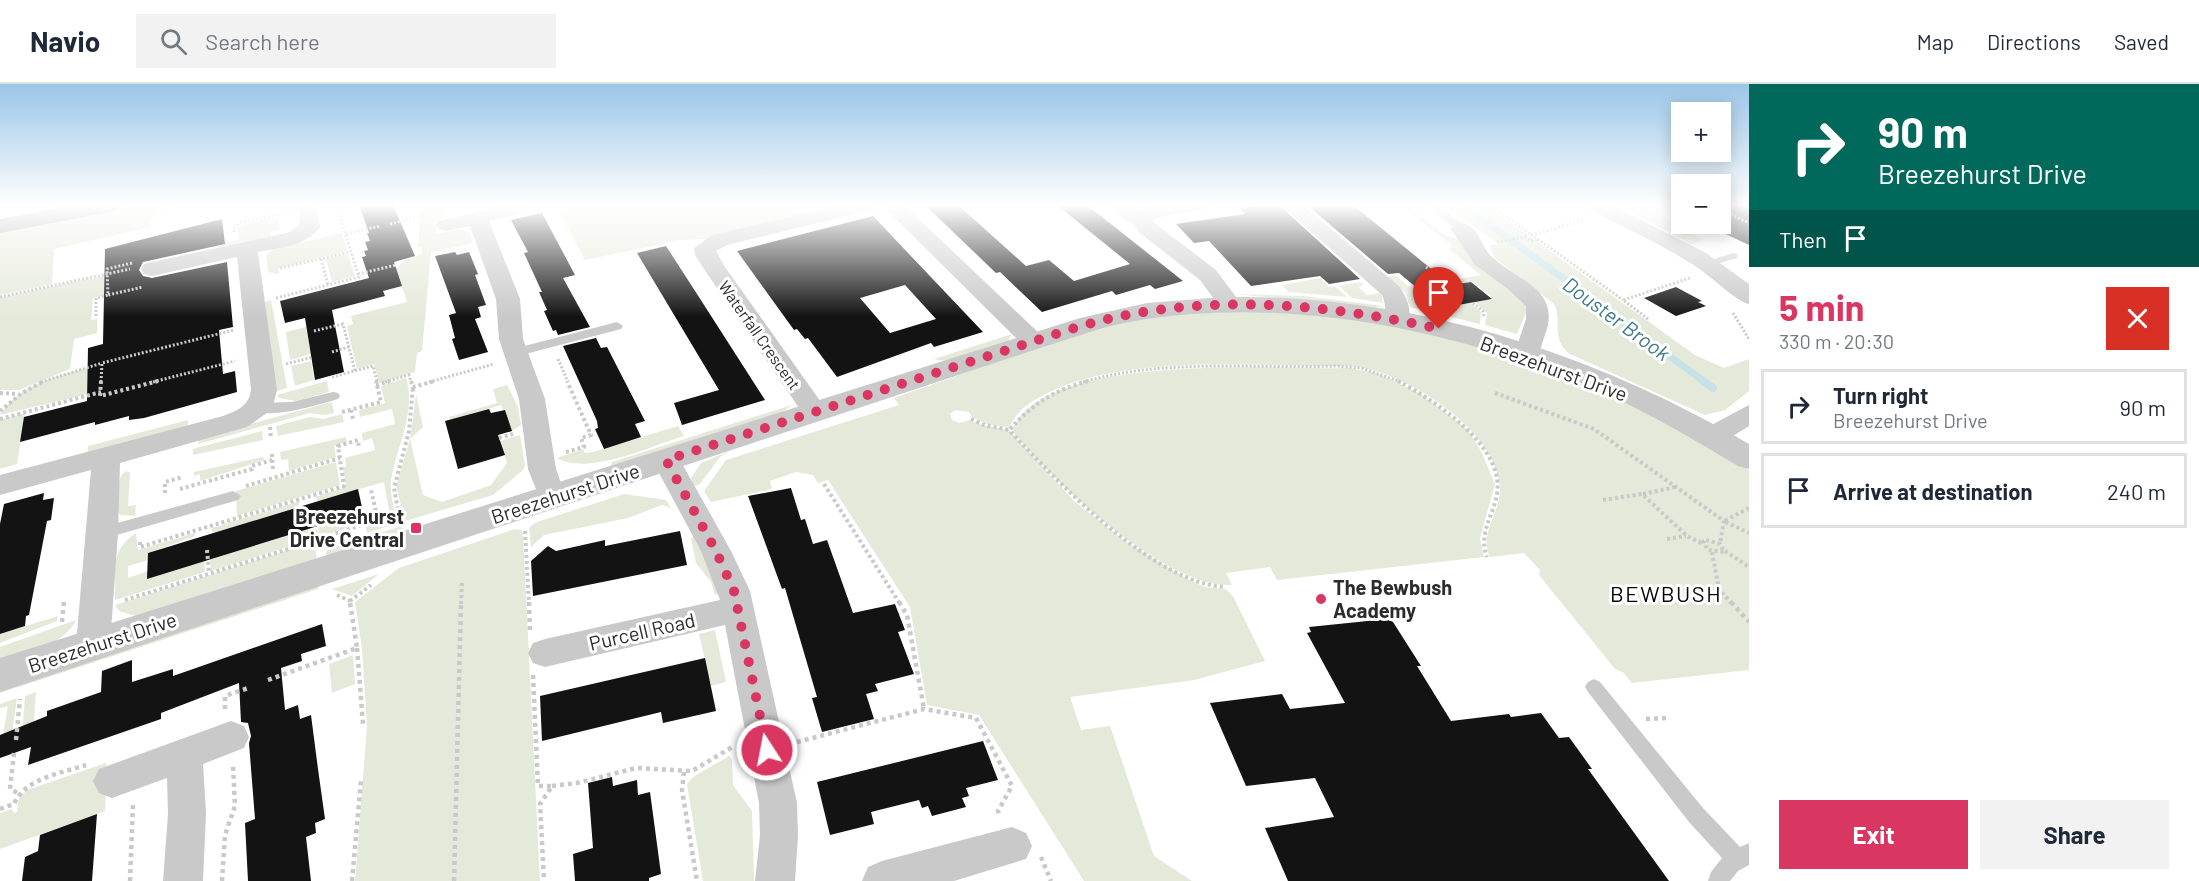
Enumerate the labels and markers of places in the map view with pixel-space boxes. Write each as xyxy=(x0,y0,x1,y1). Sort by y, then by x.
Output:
pin xyxy=(1413,267,1464,329)
place label: Breezehurst Drive Central xyxy=(290,504,404,551)
marker: Breezehurst Drive Central xyxy=(409,521,423,535)
place label: The Bewbush Academy xyxy=(1333,575,1452,622)
marker: The Bewbush Academy xyxy=(1314,592,1328,606)

